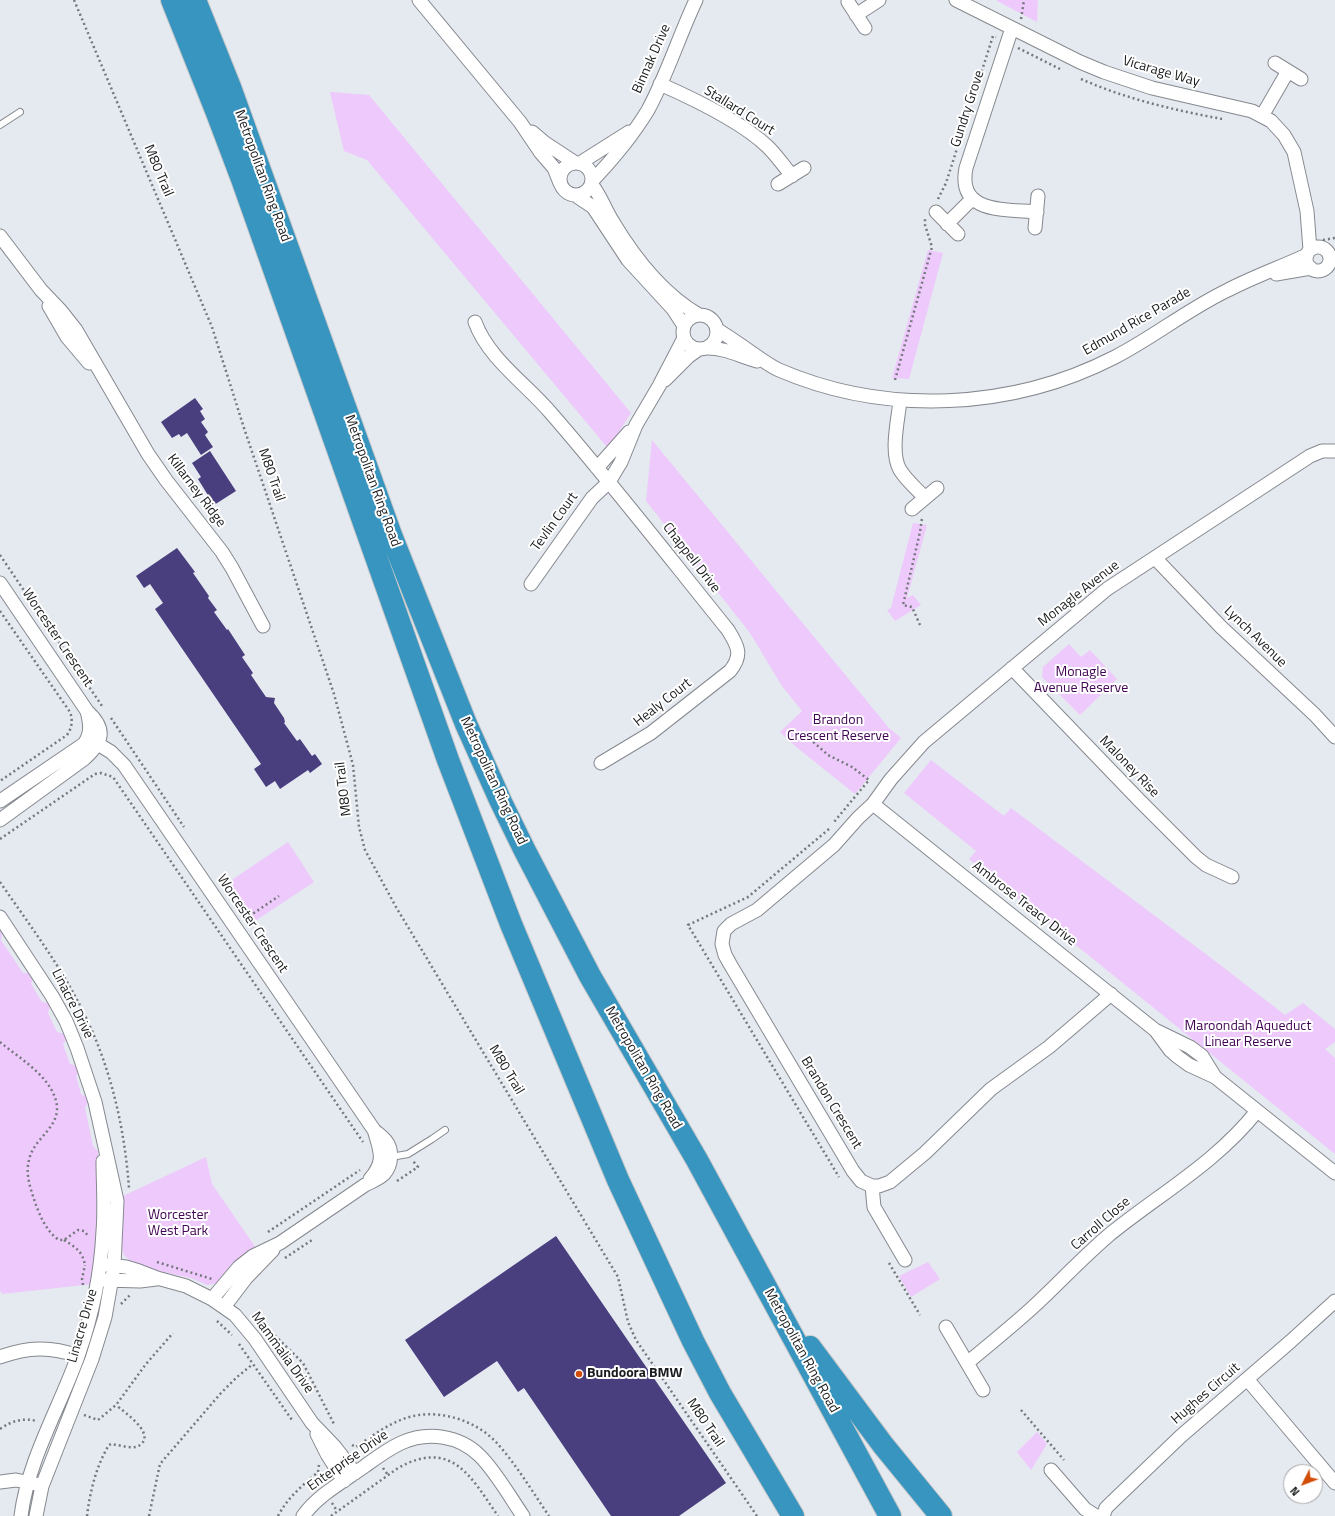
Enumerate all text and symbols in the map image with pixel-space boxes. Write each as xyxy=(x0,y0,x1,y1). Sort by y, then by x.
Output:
street label: Binnak Drive xyxy=(629,22,675,96)
street label: Vicarage Way xyxy=(1121,53,1201,91)
street label: Gundry Grove xyxy=(948,68,988,150)
street label: Stallard Court xyxy=(701,83,777,139)
street label: Metropolitan Ring Road xyxy=(230,108,294,244)
street label: M80 Trail xyxy=(140,142,176,200)
street label: Edmund Rice Parade xyxy=(1080,284,1194,360)
street label: Metropolitan Ring Road xyxy=(340,413,404,549)
street label: M80 Trail xyxy=(254,446,288,504)
street label: Killarney Ridge xyxy=(163,451,229,531)
street label: Tevlin Court xyxy=(528,489,582,555)
street label: Chappell Drive xyxy=(658,520,724,596)
street label: Monagle Avenue xyxy=(1035,557,1123,631)
street label: Worcester Crescent xyxy=(18,586,96,690)
street label: Lynch Avenue xyxy=(1220,603,1290,671)
park label: Monagle Avenue Reserve xyxy=(1034,665,1128,698)
street label: Healy Court xyxy=(631,675,695,731)
park label: Brandon Crescent Reserve xyxy=(787,713,889,746)
street label: Metropolitan Ring Road xyxy=(456,714,530,848)
street label: Maloney Rise xyxy=(1096,733,1162,801)
street label: M80 Trail xyxy=(332,761,356,817)
street label: Ambrose Treacy Drive xyxy=(969,858,1079,950)
street label: Worcester Crescent xyxy=(213,872,291,976)
street label: Linacre Drive xyxy=(47,966,97,1042)
street label: Metropolitan Ring Road xyxy=(601,1004,685,1132)
park label: Maroondah Aqueduct Linear Reserve xyxy=(1185,1019,1311,1052)
street label: M80 Trail xyxy=(485,1042,527,1098)
street label: Brandon Crescent xyxy=(797,1054,865,1152)
street label: Carroll Close xyxy=(1068,1194,1134,1254)
park label: Worcester West Park xyxy=(148,1208,208,1240)
street label: Metropolitan Ring Road xyxy=(760,1286,842,1416)
street label: Linacre Drive xyxy=(64,1287,102,1365)
street label: Mammalia Drive xyxy=(247,1309,317,1397)
street label: Hughes Circuit xyxy=(1168,1360,1244,1428)
place label: Bundoora BMW xyxy=(587,1366,683,1382)
marker: Bundoora BMW xyxy=(574,1369,584,1379)
street label: M80 Trail xyxy=(683,1396,727,1450)
street label: Enterprise Drive xyxy=(304,1427,392,1495)
north arrow xyxy=(1283,1464,1323,1504)
text: N xyxy=(1286,1483,1303,1500)

